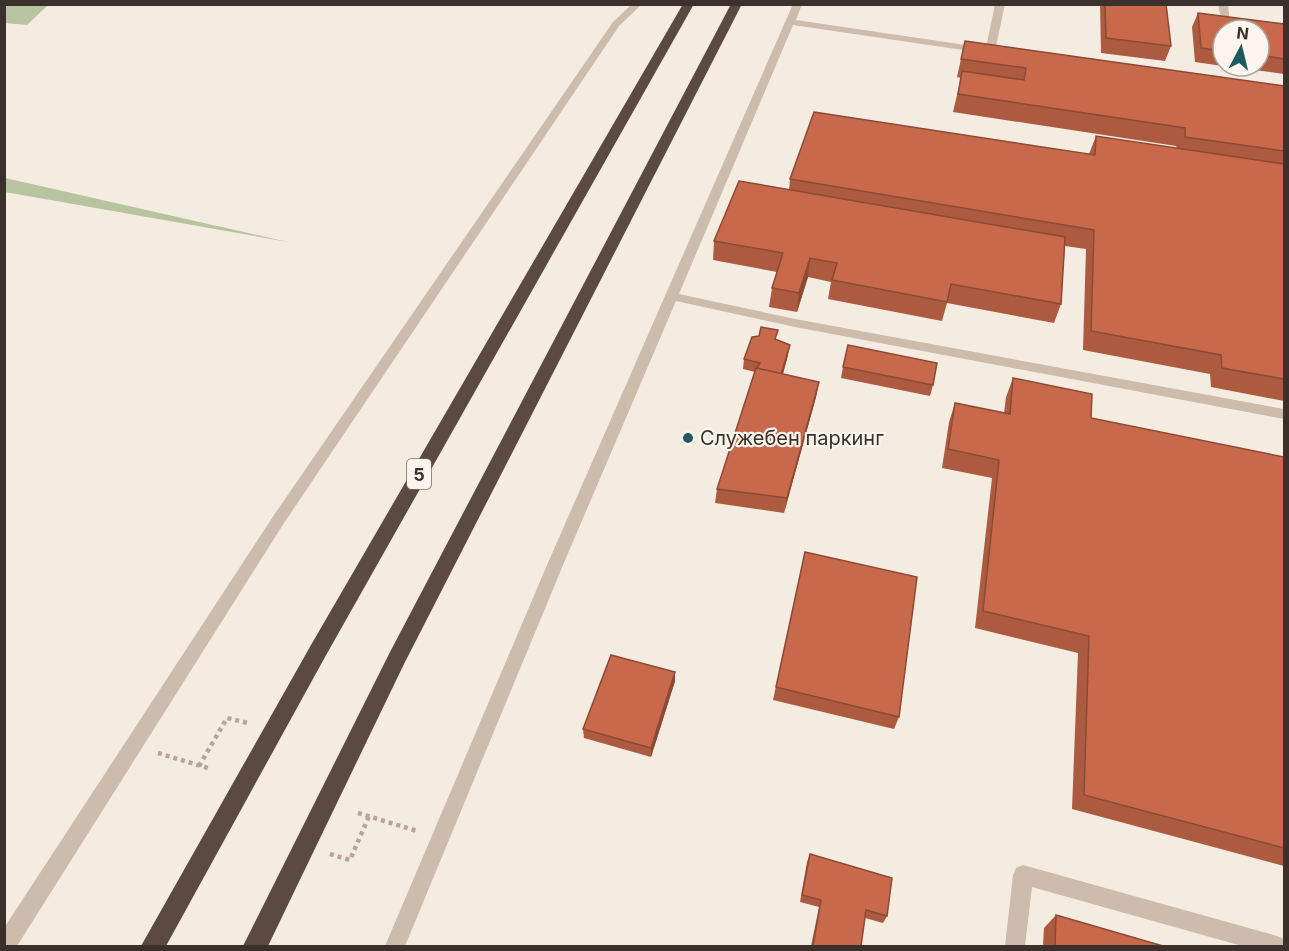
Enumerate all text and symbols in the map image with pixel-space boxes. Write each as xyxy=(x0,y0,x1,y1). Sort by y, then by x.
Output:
north arrow xyxy=(1211,18,1271,78)
text: N xyxy=(1236,22,1250,44)
place label: Служебен паркинг xyxy=(700,426,884,450)
marker: Служебен паркинг xyxy=(681,431,695,445)
road number: 5 xyxy=(407,459,431,489)

